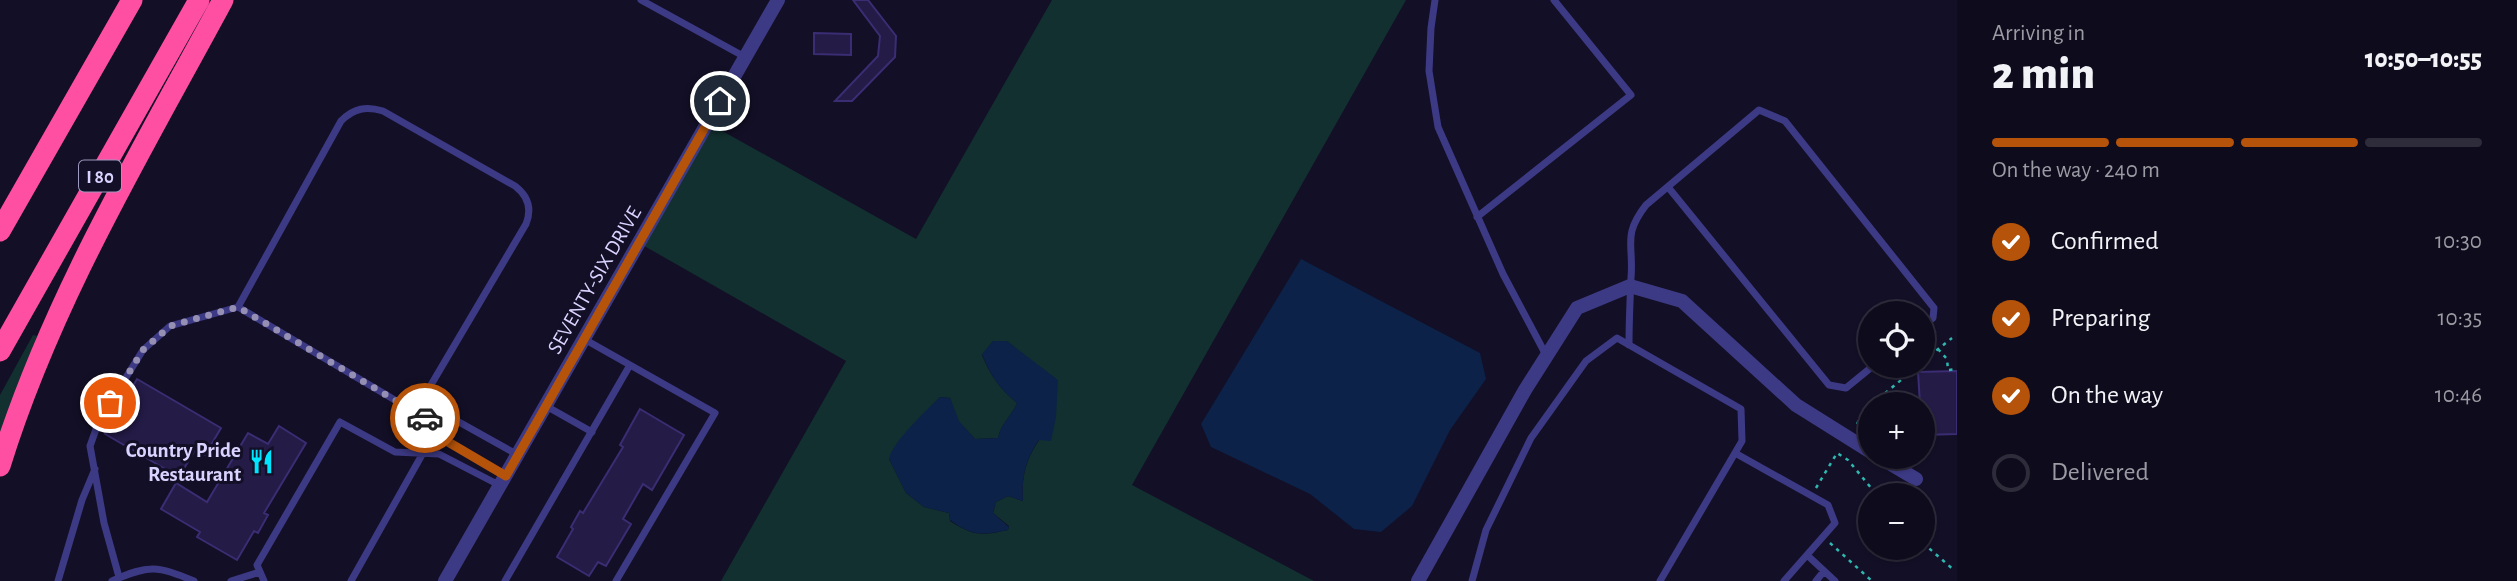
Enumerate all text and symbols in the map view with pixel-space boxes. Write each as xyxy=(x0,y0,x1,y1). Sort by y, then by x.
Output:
text: Arriving in xyxy=(1992,22,2085,45)
text: 10:50–10:55 xyxy=(2365,46,2482,72)
text: 2 min xyxy=(1992,51,2095,97)
pin xyxy=(690,71,750,131)
icon: home xyxy=(701,82,739,120)
text: On the way · 240 m xyxy=(1992,159,2160,182)
road number: I 80 xyxy=(79,160,121,192)
street label: SEVENTY-SIX DRIVE xyxy=(544,203,645,358)
icon: check xyxy=(1992,223,2030,261)
text: Confirmed xyxy=(2051,228,2159,254)
text: 10:30 xyxy=(2435,230,2482,253)
icon: check xyxy=(1992,300,2030,338)
map controls xyxy=(1858,301,1935,560)
button: locate xyxy=(1858,301,1935,378)
text: Preparing xyxy=(2051,305,2150,331)
text: 10:35 xyxy=(2438,307,2482,330)
pin xyxy=(80,373,140,433)
icon: check xyxy=(1992,377,2030,415)
text: On the way xyxy=(2051,382,2163,408)
courier xyxy=(390,383,460,453)
icon: bag xyxy=(91,384,129,422)
text: 10:46 xyxy=(2435,384,2482,407)
button: + xyxy=(1858,392,1935,469)
icon: car xyxy=(406,399,444,437)
place label: Country Pride Restaurant xyxy=(126,440,241,485)
restaurant icon: Country Pride Restaurant xyxy=(247,448,275,476)
text: Delivered xyxy=(2051,459,2149,485)
button: − xyxy=(1858,483,1935,560)

